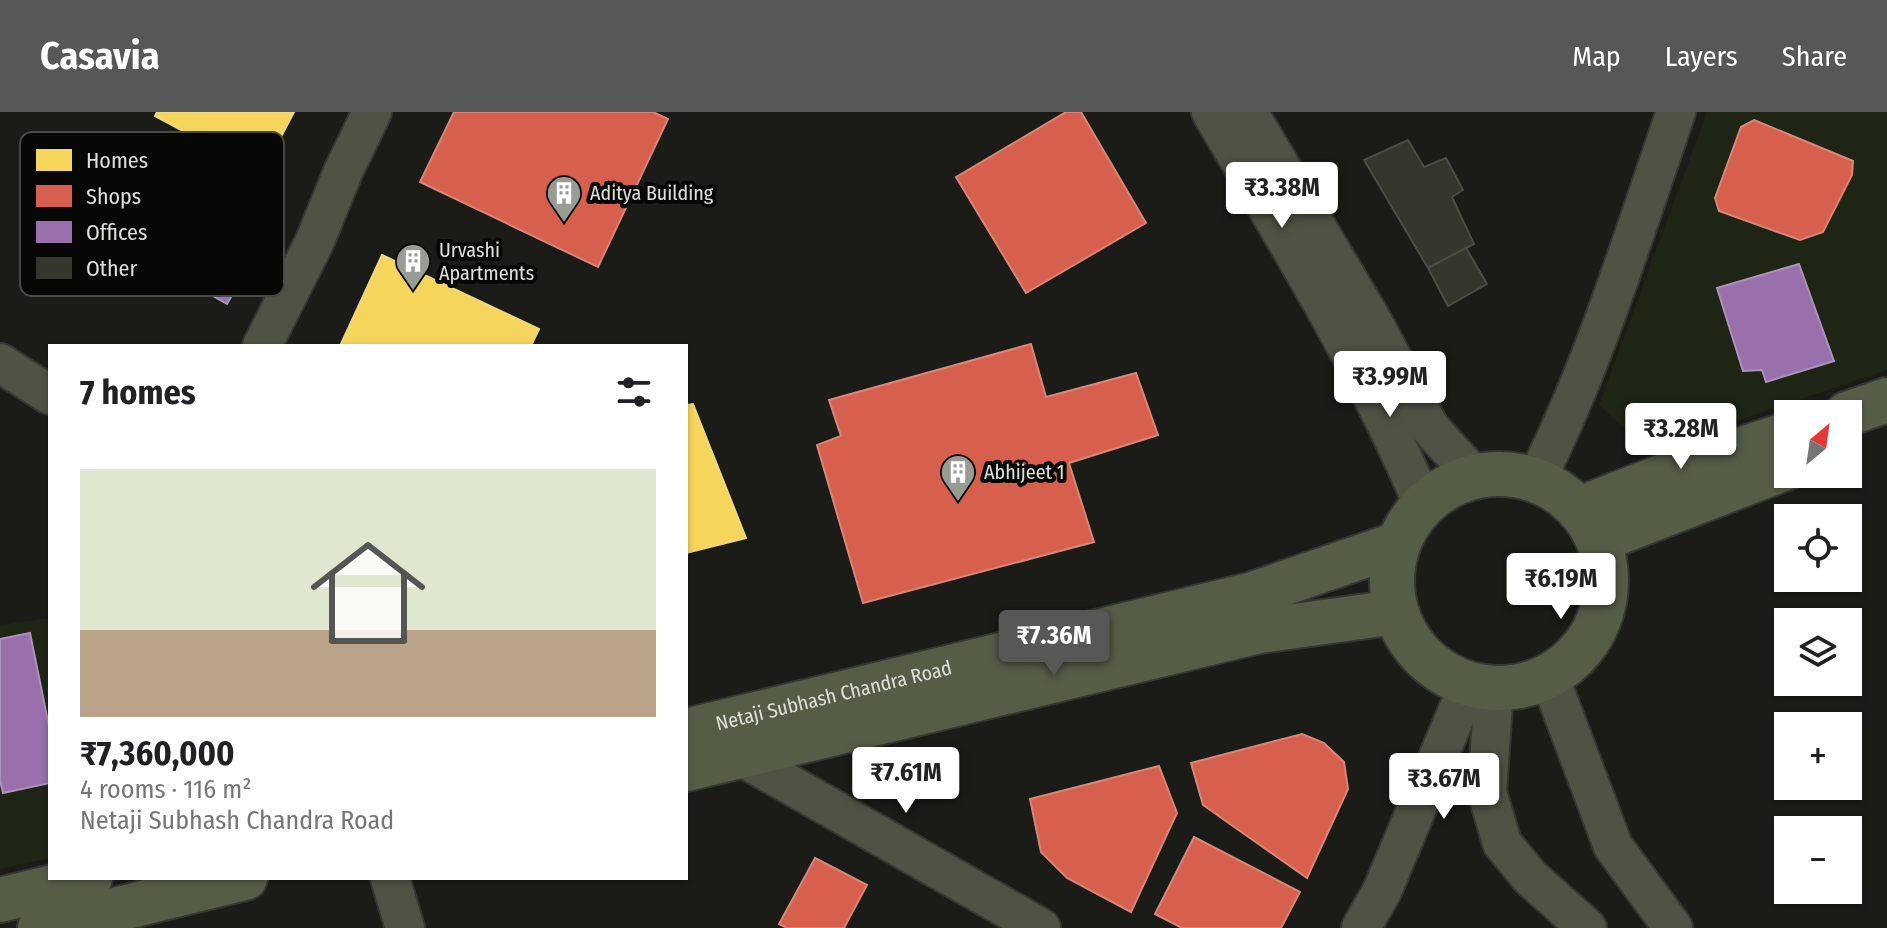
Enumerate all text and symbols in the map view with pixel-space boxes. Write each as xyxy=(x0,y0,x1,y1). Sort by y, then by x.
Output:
text: Casavia xyxy=(40,33,160,79)
text: Map xyxy=(1572,40,1621,73)
text: Layers xyxy=(1665,40,1738,73)
text: Share xyxy=(1782,40,1847,73)
legend xyxy=(20,132,284,296)
text: Homes xyxy=(86,147,148,174)
pin: ₹3.38M xyxy=(1217,162,1347,230)
text: ₹3.38M xyxy=(1244,172,1320,203)
building icon: Aditya Building xyxy=(545,174,583,224)
place label: Aditya Building xyxy=(590,181,714,205)
text: Shops xyxy=(86,183,141,210)
text: Offices xyxy=(86,219,147,246)
place label: Urvashi Apartments xyxy=(439,238,534,285)
building icon: Urvashi Apartments xyxy=(394,242,432,292)
text: Other xyxy=(86,255,137,282)
pin: ₹3.99M xyxy=(1325,351,1455,419)
text: ₹3.99M xyxy=(1352,361,1428,392)
icon: filters xyxy=(612,370,656,414)
text: 7 homes xyxy=(80,372,196,413)
north arrow xyxy=(1774,400,1862,488)
map controls xyxy=(1774,400,1862,904)
pin: ₹3.28M xyxy=(1616,403,1746,471)
text: ₹3.28M xyxy=(1643,413,1719,444)
building icon: Abhijeet 1 xyxy=(939,453,977,503)
place label: Abhijeet 1 xyxy=(984,460,1065,484)
button: locate xyxy=(1774,504,1862,592)
icon: home xyxy=(296,521,440,665)
pin: ₹6.19M xyxy=(1496,553,1626,621)
text: ₹6.19M xyxy=(1525,563,1597,594)
button: layers xyxy=(1774,608,1862,696)
pin: ₹7.36M xyxy=(989,610,1119,678)
text: ₹7.36M xyxy=(1017,620,1091,651)
street label: Netaji Subhash Chandra Road xyxy=(713,655,954,735)
button: + xyxy=(1774,712,1862,800)
text: ₹7,360,000 xyxy=(80,733,235,774)
pin: ₹7.61M xyxy=(841,747,971,815)
pin: ₹3.67M xyxy=(1379,753,1509,821)
text: ₹7.61M xyxy=(870,757,942,788)
text: ₹3.67M xyxy=(1407,763,1481,794)
text: 4 rooms · 116 m² xyxy=(80,774,251,805)
text: Netaji Subhash Chandra Road xyxy=(80,805,394,836)
button: − xyxy=(1774,816,1862,904)

